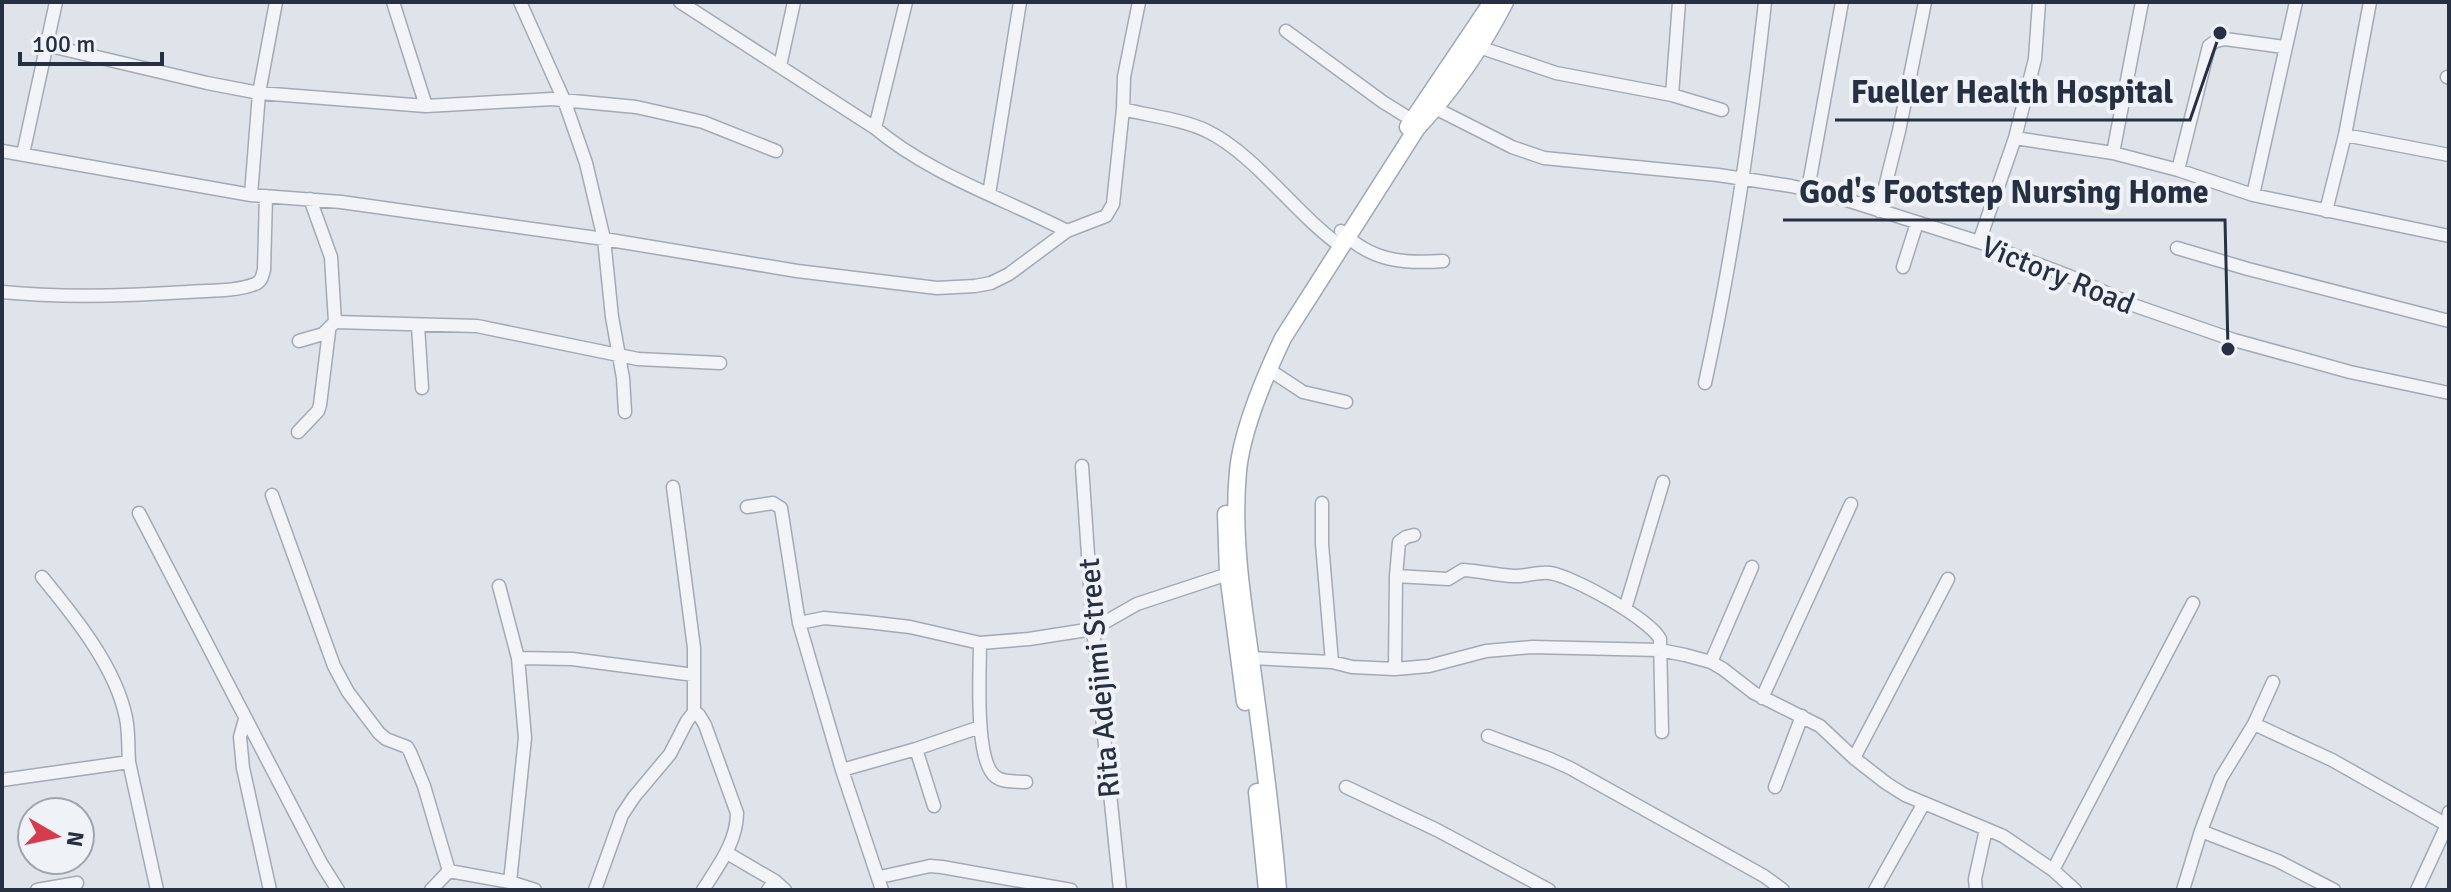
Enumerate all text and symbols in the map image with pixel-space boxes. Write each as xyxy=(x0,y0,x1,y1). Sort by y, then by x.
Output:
scale bar xyxy=(20,16,162,66)
text: 100 m xyxy=(32,29,95,59)
callout: Fueller Health Hospital xyxy=(1835,64,2190,120)
text: Fueller Health Hospital xyxy=(1851,73,2173,112)
callout: God's Footstep Nursing Home xyxy=(1783,164,2225,220)
text: God's Footstep Nursing Home xyxy=(1799,173,2209,212)
street label: Victory Road xyxy=(1976,228,2140,323)
street label: Rita Adejimi Street xyxy=(1071,556,1128,799)
north arrow xyxy=(16,796,96,876)
text: N xyxy=(61,829,90,849)

